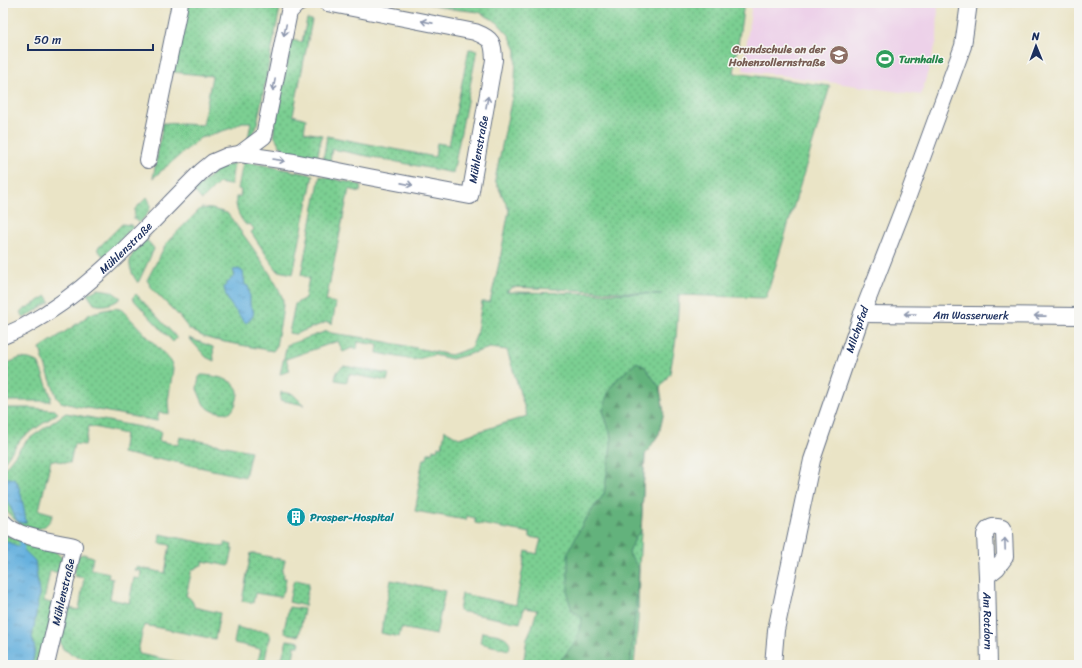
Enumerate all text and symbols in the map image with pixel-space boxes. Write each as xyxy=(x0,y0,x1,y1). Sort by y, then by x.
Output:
one-way arrow xyxy=(421,18,434,26)
one-way arrow xyxy=(281,23,289,36)
scale bar xyxy=(28,26,153,52)
north arrow xyxy=(1016,26,1056,66)
text: N xyxy=(1031,27,1040,46)
text: 50 m xyxy=(34,29,61,51)
place label: Grundschule an der Hohenzollernstraße xyxy=(728,40,826,72)
school or university icon: Grundschule an der Hohenzollernstraße xyxy=(828,44,850,66)
sports icon: Turnhalle xyxy=(874,48,896,70)
place label: Turnhalle xyxy=(899,50,944,69)
one-way arrow xyxy=(270,78,278,91)
one-way arrow xyxy=(483,96,491,109)
street label: Mühlenstraße xyxy=(463,114,494,185)
one-way arrow xyxy=(272,156,285,164)
one-way arrow xyxy=(400,181,413,189)
street label: Mühlenstraße xyxy=(95,217,158,279)
street label: Milchpfad xyxy=(840,302,875,355)
street label: Am Wasserwerk xyxy=(932,306,1009,325)
one-way arrow xyxy=(904,311,917,318)
one-way arrow xyxy=(1034,312,1047,320)
building icon: Prosper-Hospital xyxy=(285,506,307,528)
place label: Prosper-Hospital xyxy=(310,508,394,527)
one-way arrow xyxy=(1001,538,1008,551)
street label: Mühlenstraße xyxy=(47,556,81,627)
street label: Am Rotdorn xyxy=(977,591,998,650)

